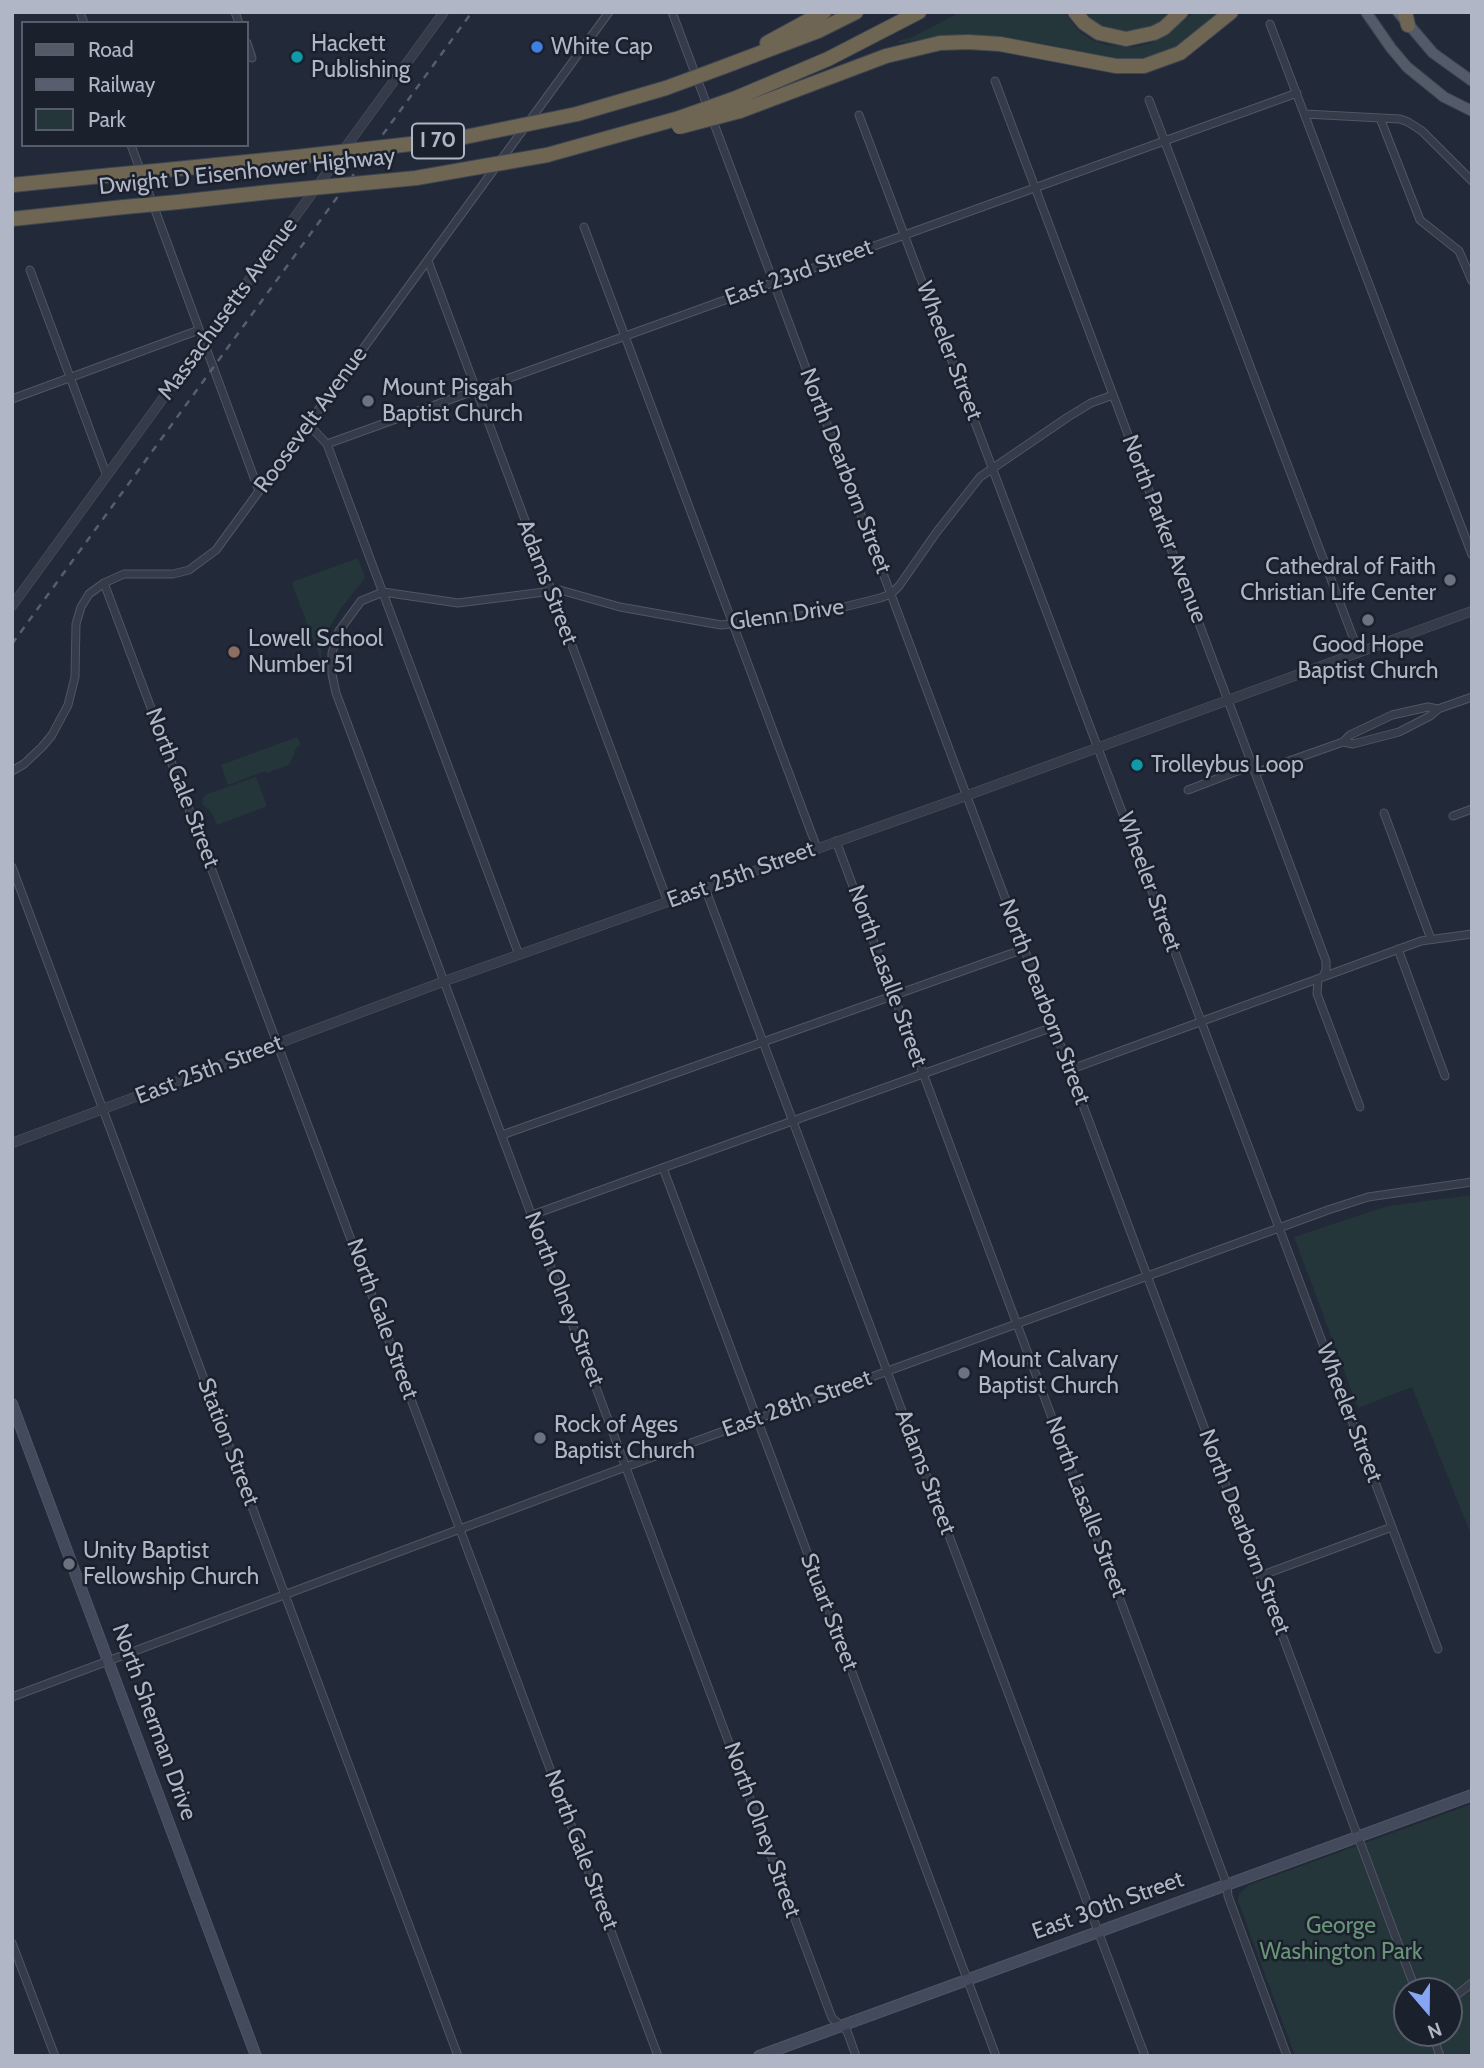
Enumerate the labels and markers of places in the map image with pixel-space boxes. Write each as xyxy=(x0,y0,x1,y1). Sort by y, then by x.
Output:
place label: Hackett Publishing xyxy=(311,30,410,84)
place label: White Cap xyxy=(551,33,653,61)
marker: White Cap xyxy=(529,39,545,55)
marker: Hackett Publishing xyxy=(289,49,305,65)
place label: Mount Pisgah Baptist Church xyxy=(382,374,523,428)
marker: Mount Pisgah Baptist Church xyxy=(360,393,376,409)
place label: Cathedral of Faith Christian Life Center xyxy=(1240,553,1436,607)
marker: Cathedral of Faith Christian Life Center xyxy=(1442,572,1458,588)
marker: Good Hope Baptist Church xyxy=(1360,612,1376,628)
place label: Lowell School Number 51 xyxy=(248,625,383,679)
place label: Good Hope Baptist Church xyxy=(1297,631,1439,685)
marker: Lowell School Number 51 xyxy=(226,644,242,660)
place label: Trolleybus Loop xyxy=(1151,751,1304,779)
marker: Trolleybus Loop xyxy=(1129,757,1145,773)
place label: Mount Calvary Baptist Church xyxy=(978,1346,1119,1400)
marker: Mount Calvary Baptist Church xyxy=(956,1365,972,1381)
place label: Rock of Ages Baptist Church xyxy=(554,1411,695,1465)
marker: Rock of Ages Baptist Church xyxy=(532,1430,548,1446)
place label: Unity Baptist Fellowship Church xyxy=(83,1537,259,1591)
marker: Unity Baptist Fellowship Church xyxy=(61,1556,77,1572)

